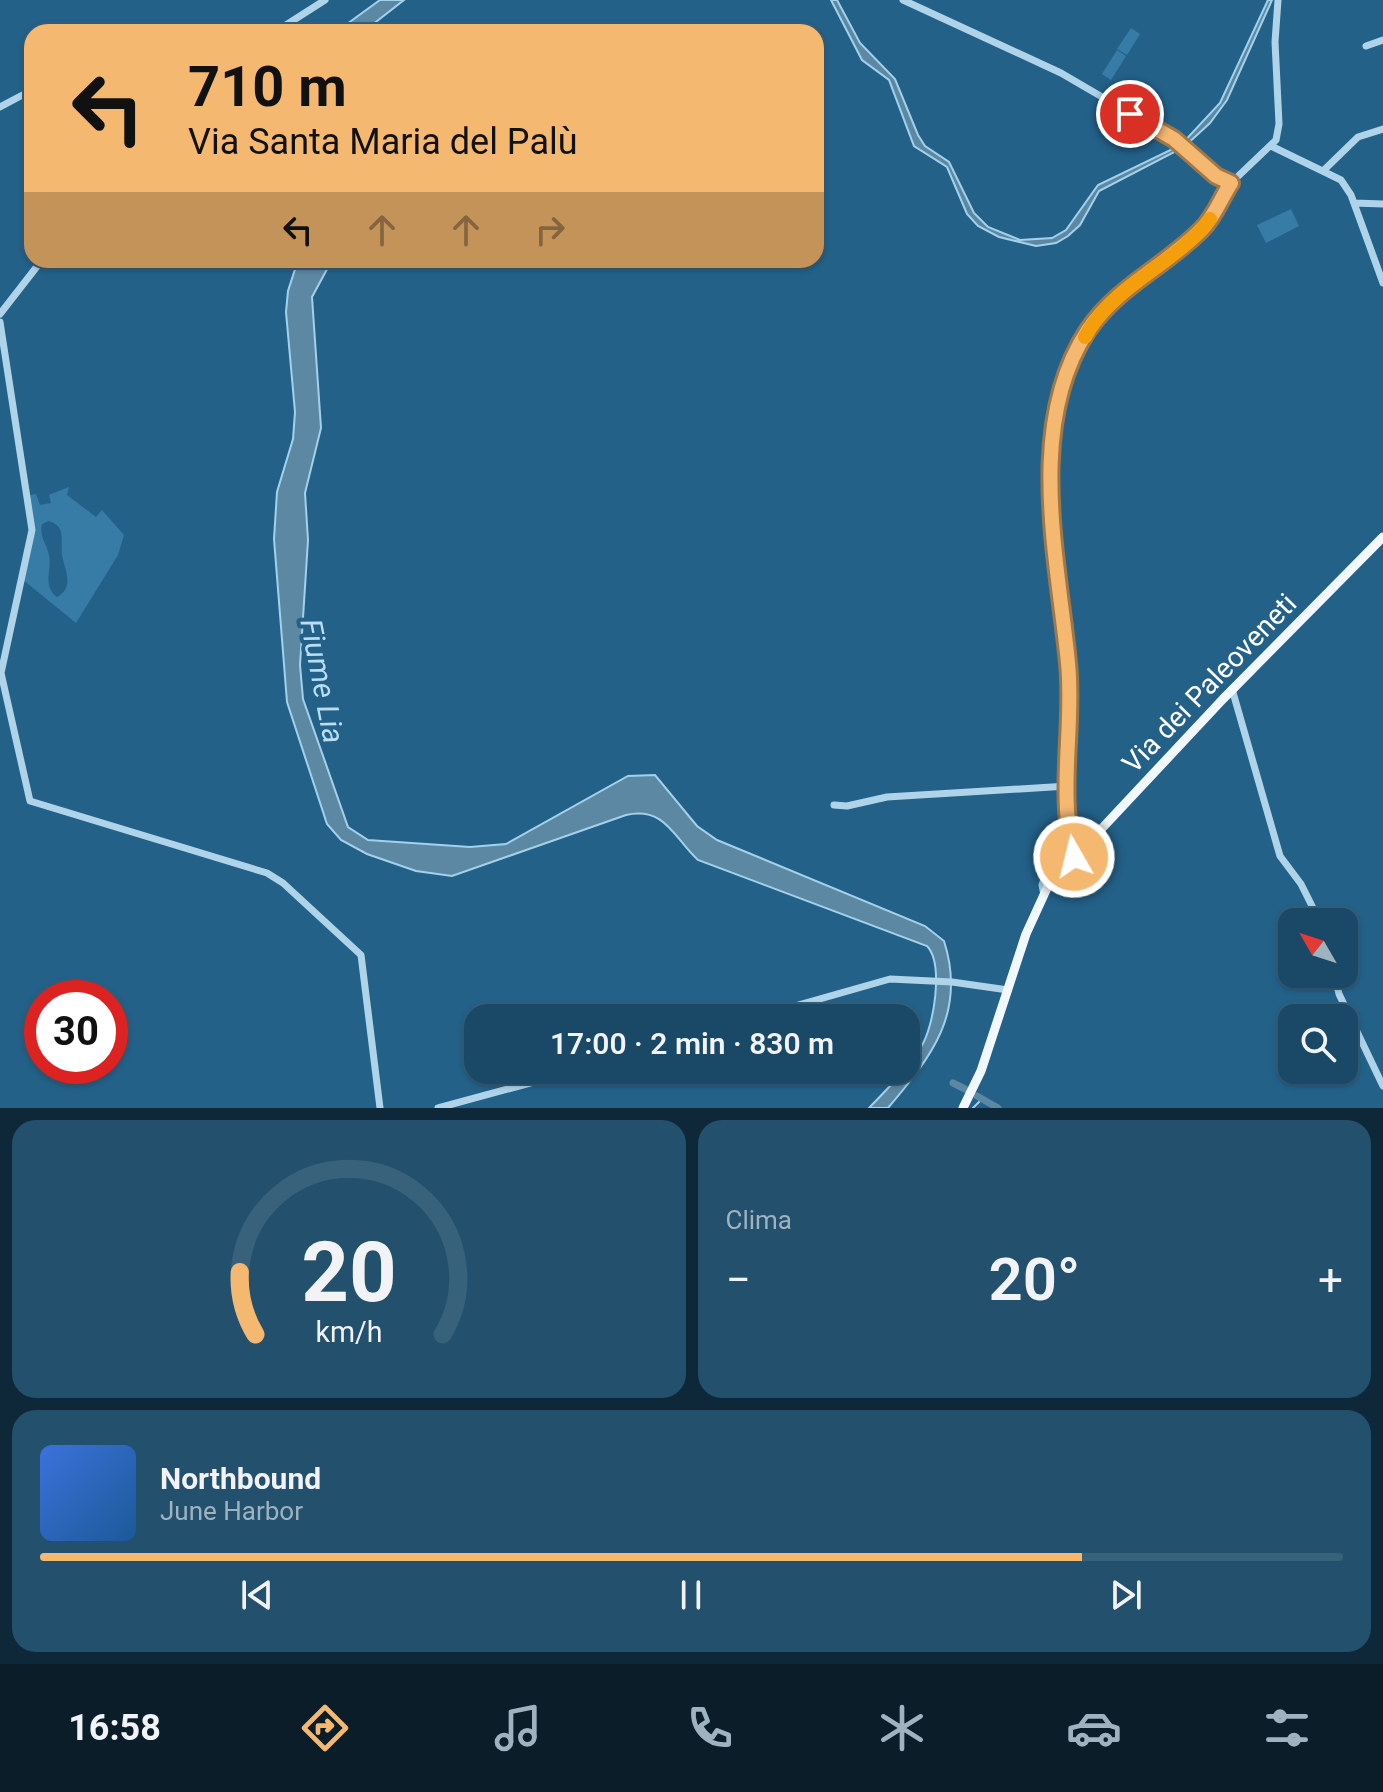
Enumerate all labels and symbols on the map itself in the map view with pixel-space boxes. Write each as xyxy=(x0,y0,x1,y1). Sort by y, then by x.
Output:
pin xyxy=(1096,80,1164,148)
street label: Via dei Paleoveneti xyxy=(1116,587,1303,780)
water label: Fiume Lia xyxy=(293,616,352,746)
position arrow xyxy=(1032,815,1116,899)
north arrow xyxy=(1278,908,1358,988)
speed limit sign: 30 xyxy=(24,980,128,1084)

